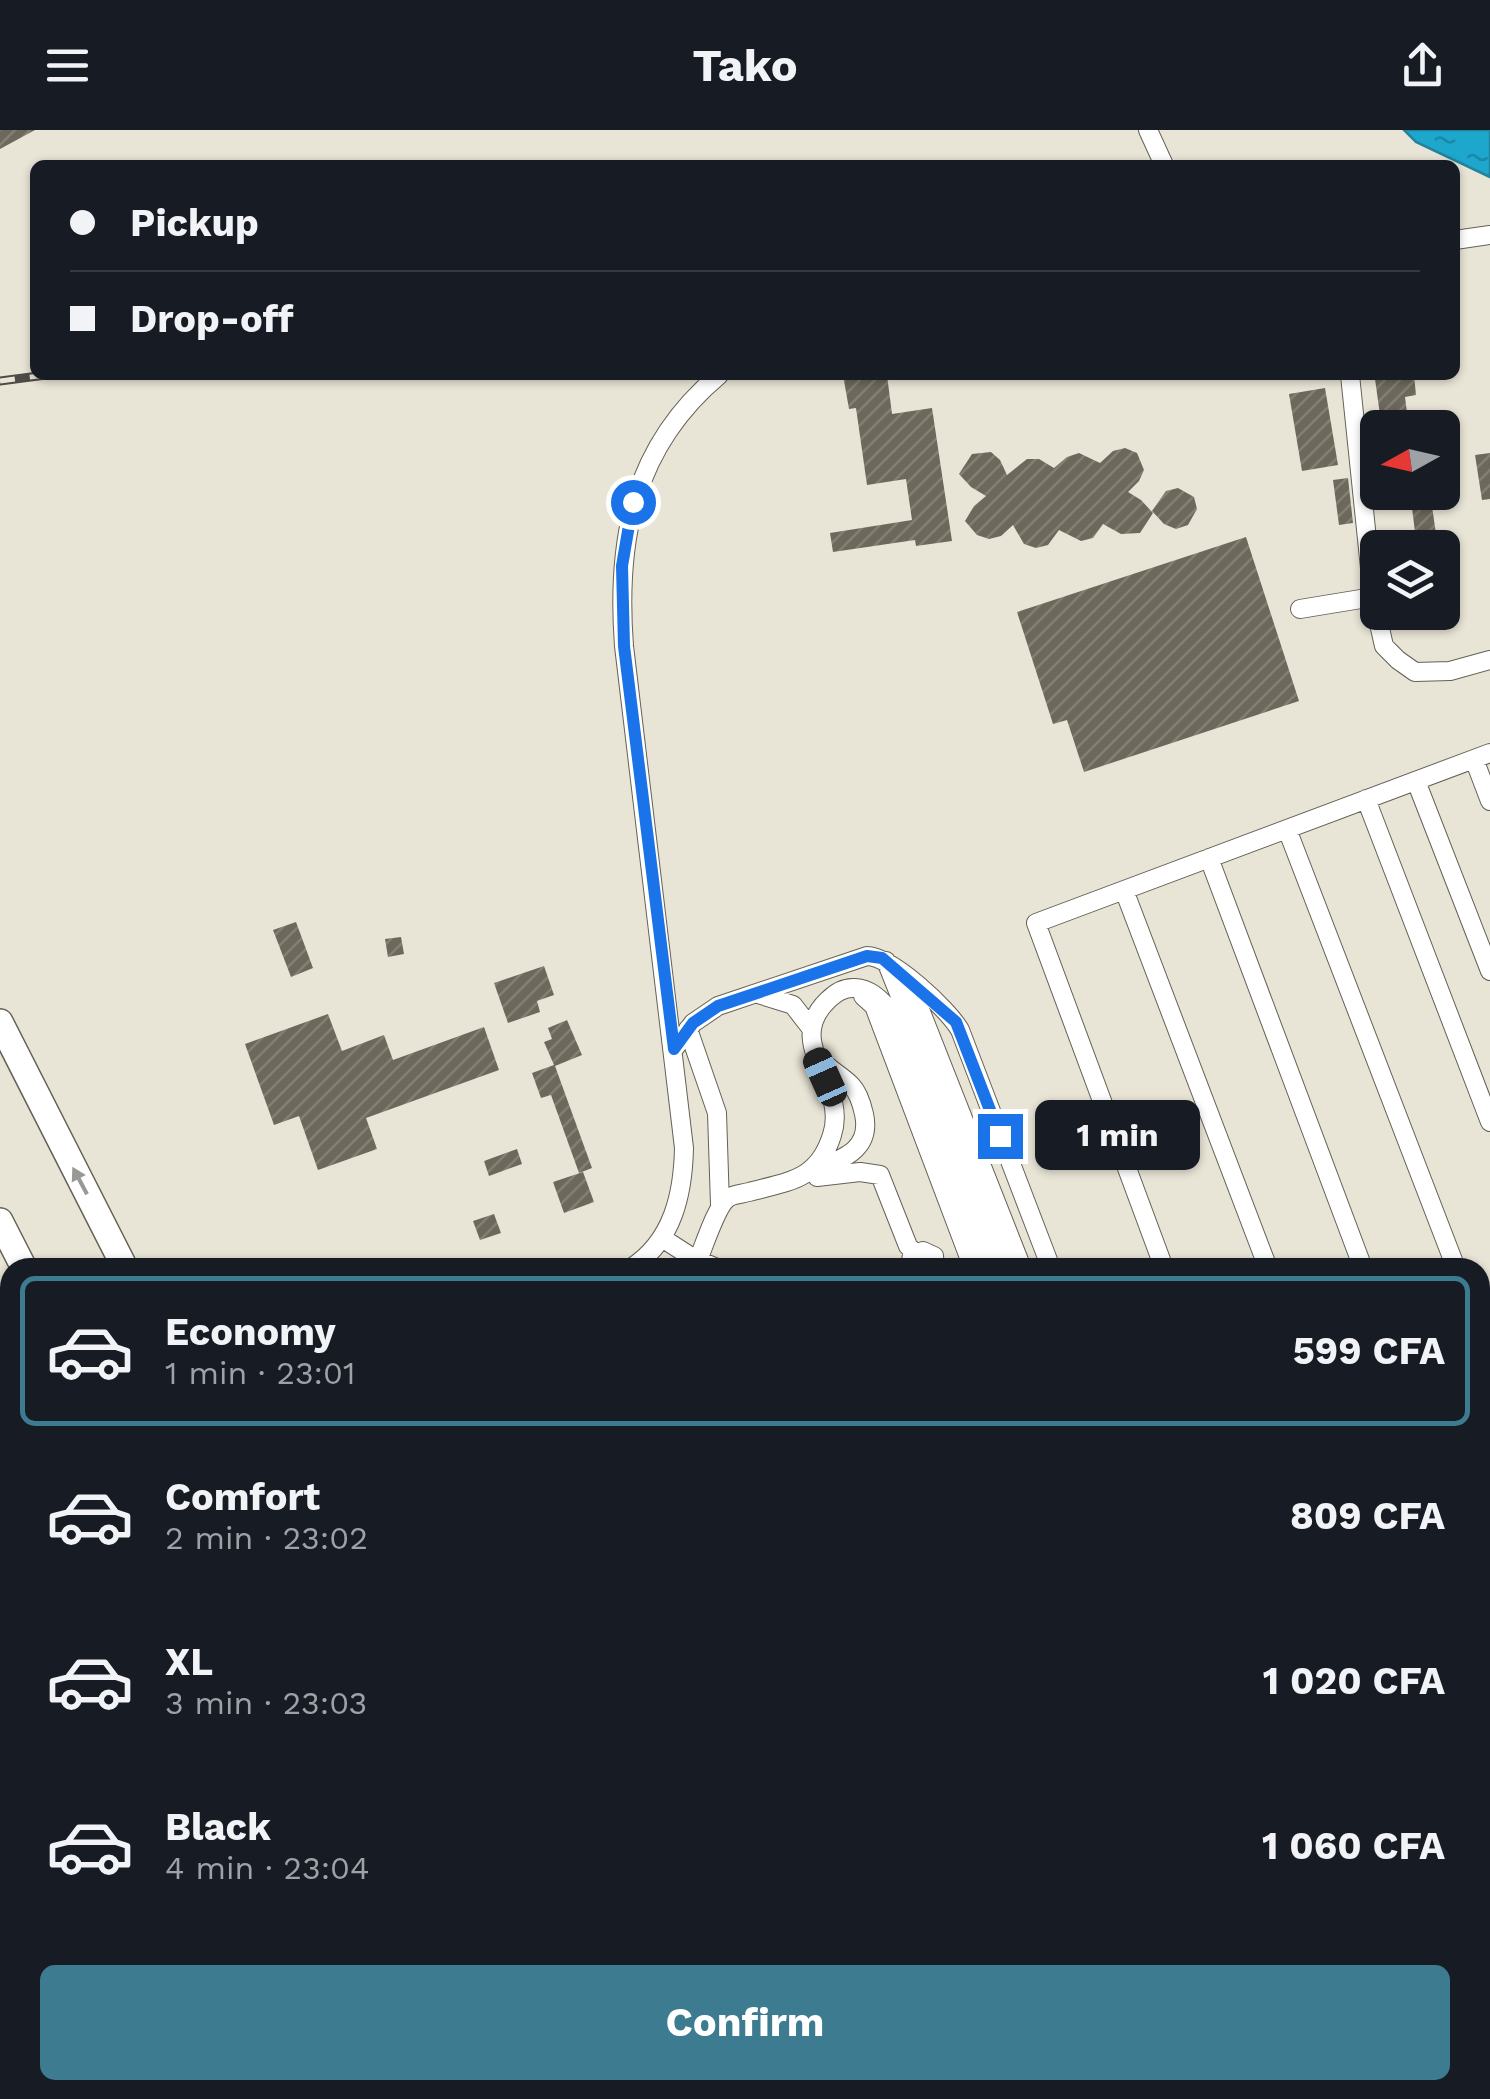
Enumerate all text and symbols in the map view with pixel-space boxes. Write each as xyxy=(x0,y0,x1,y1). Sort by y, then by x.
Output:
icon: menu xyxy=(40,38,95,93)
icon: share xyxy=(1395,38,1450,93)
text: Tako xyxy=(692,39,798,92)
text: Pickup xyxy=(130,201,259,245)
text: Drop-off xyxy=(130,297,294,341)
north arrow xyxy=(1360,410,1460,510)
map controls xyxy=(1360,410,1460,630)
route start xyxy=(611,480,656,525)
button: layers xyxy=(1360,530,1460,630)
car xyxy=(799,1043,851,1111)
callout: 1 min xyxy=(1035,1101,1200,1171)
route end xyxy=(978,1114,1023,1159)
text: 1 min xyxy=(1076,1116,1159,1154)
one-way arrow xyxy=(72,1167,89,1196)
icon: car xyxy=(45,1306,135,1396)
text: Economy xyxy=(165,1310,336,1354)
text: 599 CFA xyxy=(1293,1329,1445,1373)
text: 1 min · 23:01 xyxy=(165,1354,355,1392)
icon: car xyxy=(45,1471,135,1561)
text: Comfort xyxy=(165,1475,320,1519)
text: 809 CFA xyxy=(1290,1494,1445,1538)
text: 2 min · 23:02 xyxy=(165,1519,368,1557)
icon: car xyxy=(45,1636,135,1726)
text: XL xyxy=(165,1640,213,1684)
text: 1 020 CFA xyxy=(1263,1659,1445,1703)
text: 3 min · 23:03 xyxy=(165,1684,367,1722)
icon: car xyxy=(45,1801,135,1891)
text: Black xyxy=(165,1805,271,1849)
text: 1 060 CFA xyxy=(1262,1824,1445,1868)
text: 4 min · 23:04 xyxy=(165,1849,370,1887)
button: Confirm xyxy=(40,1965,1450,2080)

